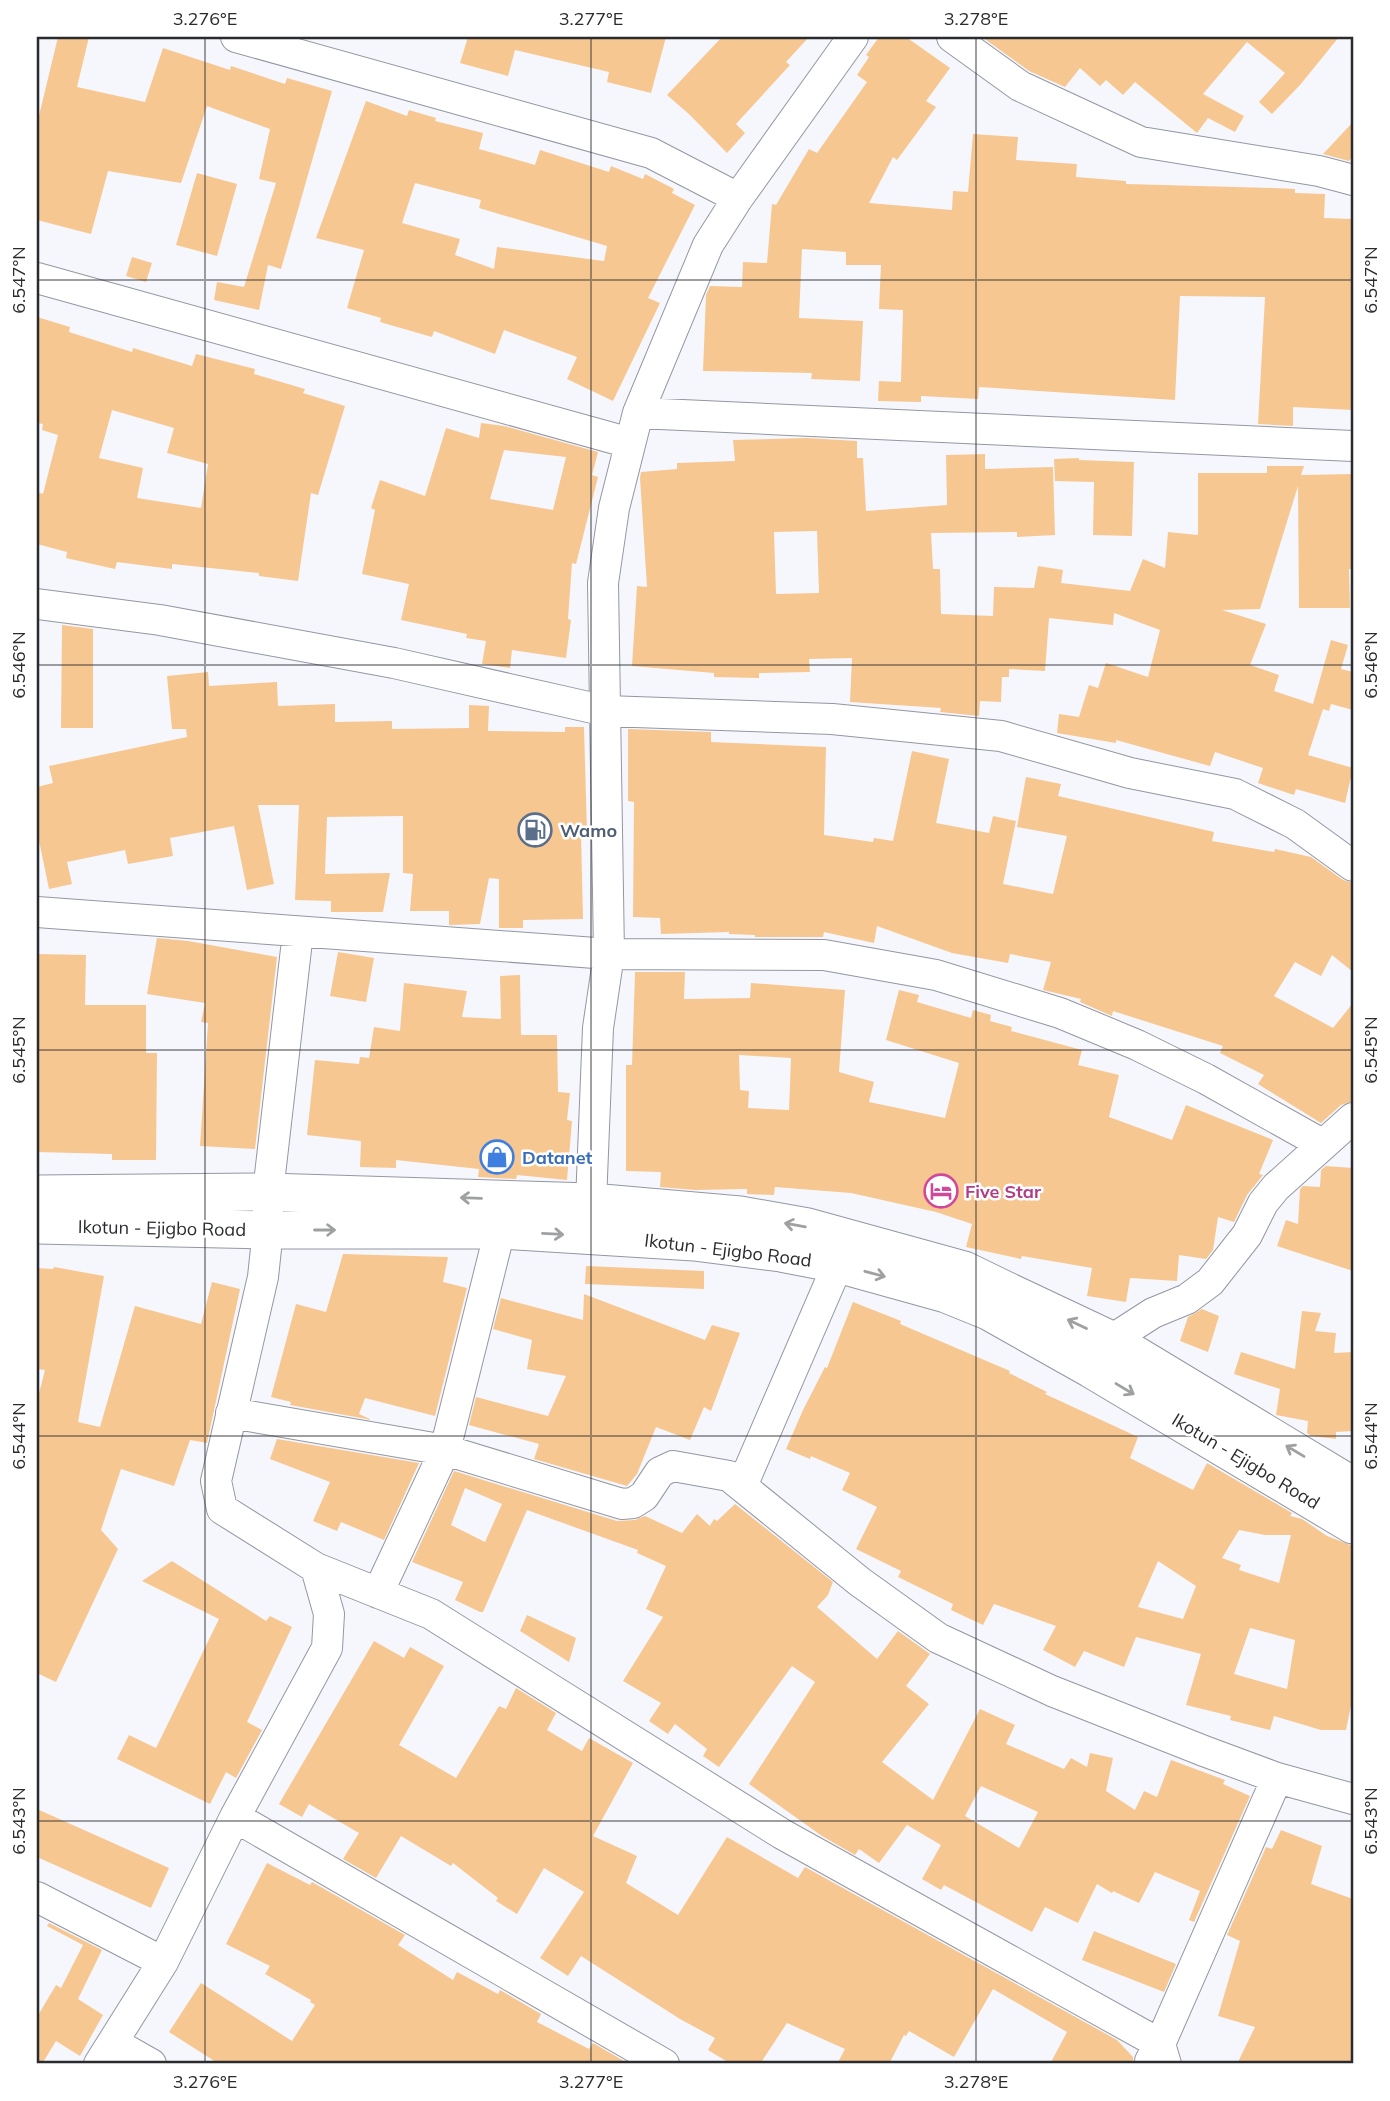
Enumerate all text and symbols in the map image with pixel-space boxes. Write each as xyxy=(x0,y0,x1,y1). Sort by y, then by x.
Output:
text: 3.276°E xyxy=(173,7,237,30)
text: 3.277°E xyxy=(559,7,623,30)
text: 3.278°E xyxy=(944,7,1008,30)
text: 6.547°N xyxy=(7,246,30,314)
text: 6.547°N xyxy=(1359,246,1382,314)
text: 6.546°N xyxy=(7,631,30,699)
text: 6.546°N xyxy=(1359,631,1382,699)
fuel station icon: Wamo xyxy=(516,811,554,849)
place label: Wamo xyxy=(560,819,617,842)
text: 6.545°N xyxy=(7,1016,30,1084)
text: 6.545°N xyxy=(1359,1016,1382,1084)
shop icon: Datanet xyxy=(478,1138,516,1176)
place label: Datanet xyxy=(522,1146,593,1169)
hotel icon: Five Star xyxy=(922,1172,960,1210)
place label: Five Star xyxy=(965,1180,1042,1203)
one-way arrow xyxy=(459,1191,482,1205)
street label: Ikotun - Ejigbo Road xyxy=(78,1215,246,1241)
one-way arrow xyxy=(784,1217,806,1231)
one-way arrow xyxy=(314,1223,337,1237)
one-way arrow xyxy=(541,1227,564,1240)
street label: Ikotun - Ejigbo Road xyxy=(643,1228,813,1272)
one-way arrow xyxy=(864,1269,886,1282)
one-way arrow xyxy=(1067,1317,1088,1330)
one-way arrow xyxy=(1114,1382,1134,1396)
text: 6.544°N xyxy=(7,1402,30,1470)
text: 6.544°N xyxy=(1359,1402,1382,1470)
street label: Ikotun - Ejigbo Road xyxy=(1168,1408,1324,1514)
one-way arrow xyxy=(1285,1444,1305,1458)
text: 6.543°N xyxy=(7,1787,30,1855)
text: 6.543°N xyxy=(1359,1787,1382,1855)
text: 3.276°E xyxy=(173,2070,237,2093)
text: 3.277°E xyxy=(559,2070,623,2093)
text: 3.278°E xyxy=(944,2070,1008,2093)

